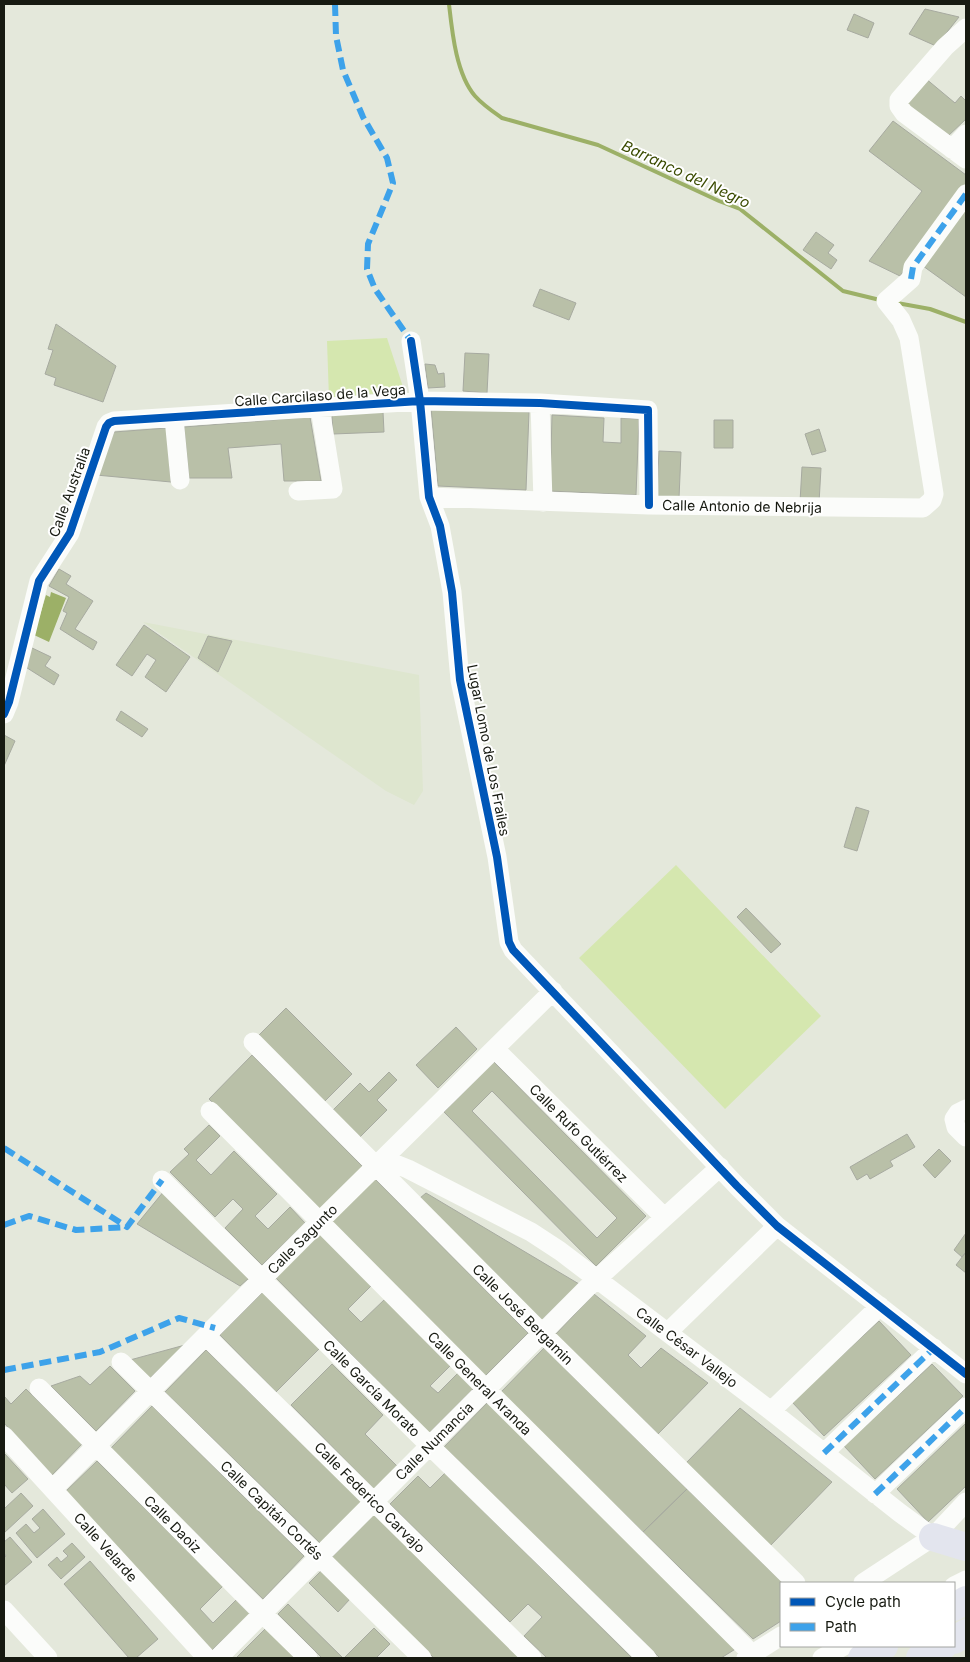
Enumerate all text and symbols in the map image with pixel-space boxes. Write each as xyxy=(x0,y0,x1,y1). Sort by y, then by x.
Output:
water label: Barranco del Negro xyxy=(619,136,753,212)
street label: Calle Carcilaso de la Vega xyxy=(234,381,406,409)
street label: Calle Australia xyxy=(45,445,93,539)
street label: Calle Antonio de Nebrija xyxy=(662,496,822,516)
street label: Lugar Lomo de Los Frailes xyxy=(464,663,514,837)
street label: Calle Rufo Gutiérrez xyxy=(526,1080,632,1186)
street label: Calle Sagunto xyxy=(264,1201,340,1277)
street label: Calle José Bergamin xyxy=(469,1260,577,1368)
street label: Calle César Vallejo xyxy=(633,1303,741,1391)
street label: Calle General Aranda xyxy=(425,1328,535,1438)
street label: Calle García Morato xyxy=(320,1336,424,1440)
street label: Calle Numancia xyxy=(391,1398,477,1484)
street label: Calle Federico Carvajo xyxy=(311,1438,429,1556)
street label: Calle Capitán Cortés xyxy=(217,1457,327,1563)
street label: Calle Daoiz xyxy=(141,1492,205,1556)
street label: Calle Velarde xyxy=(71,1509,141,1585)
legend xyxy=(780,1582,955,1647)
text: Cycle path xyxy=(825,1592,901,1611)
text: Path xyxy=(825,1617,857,1636)

